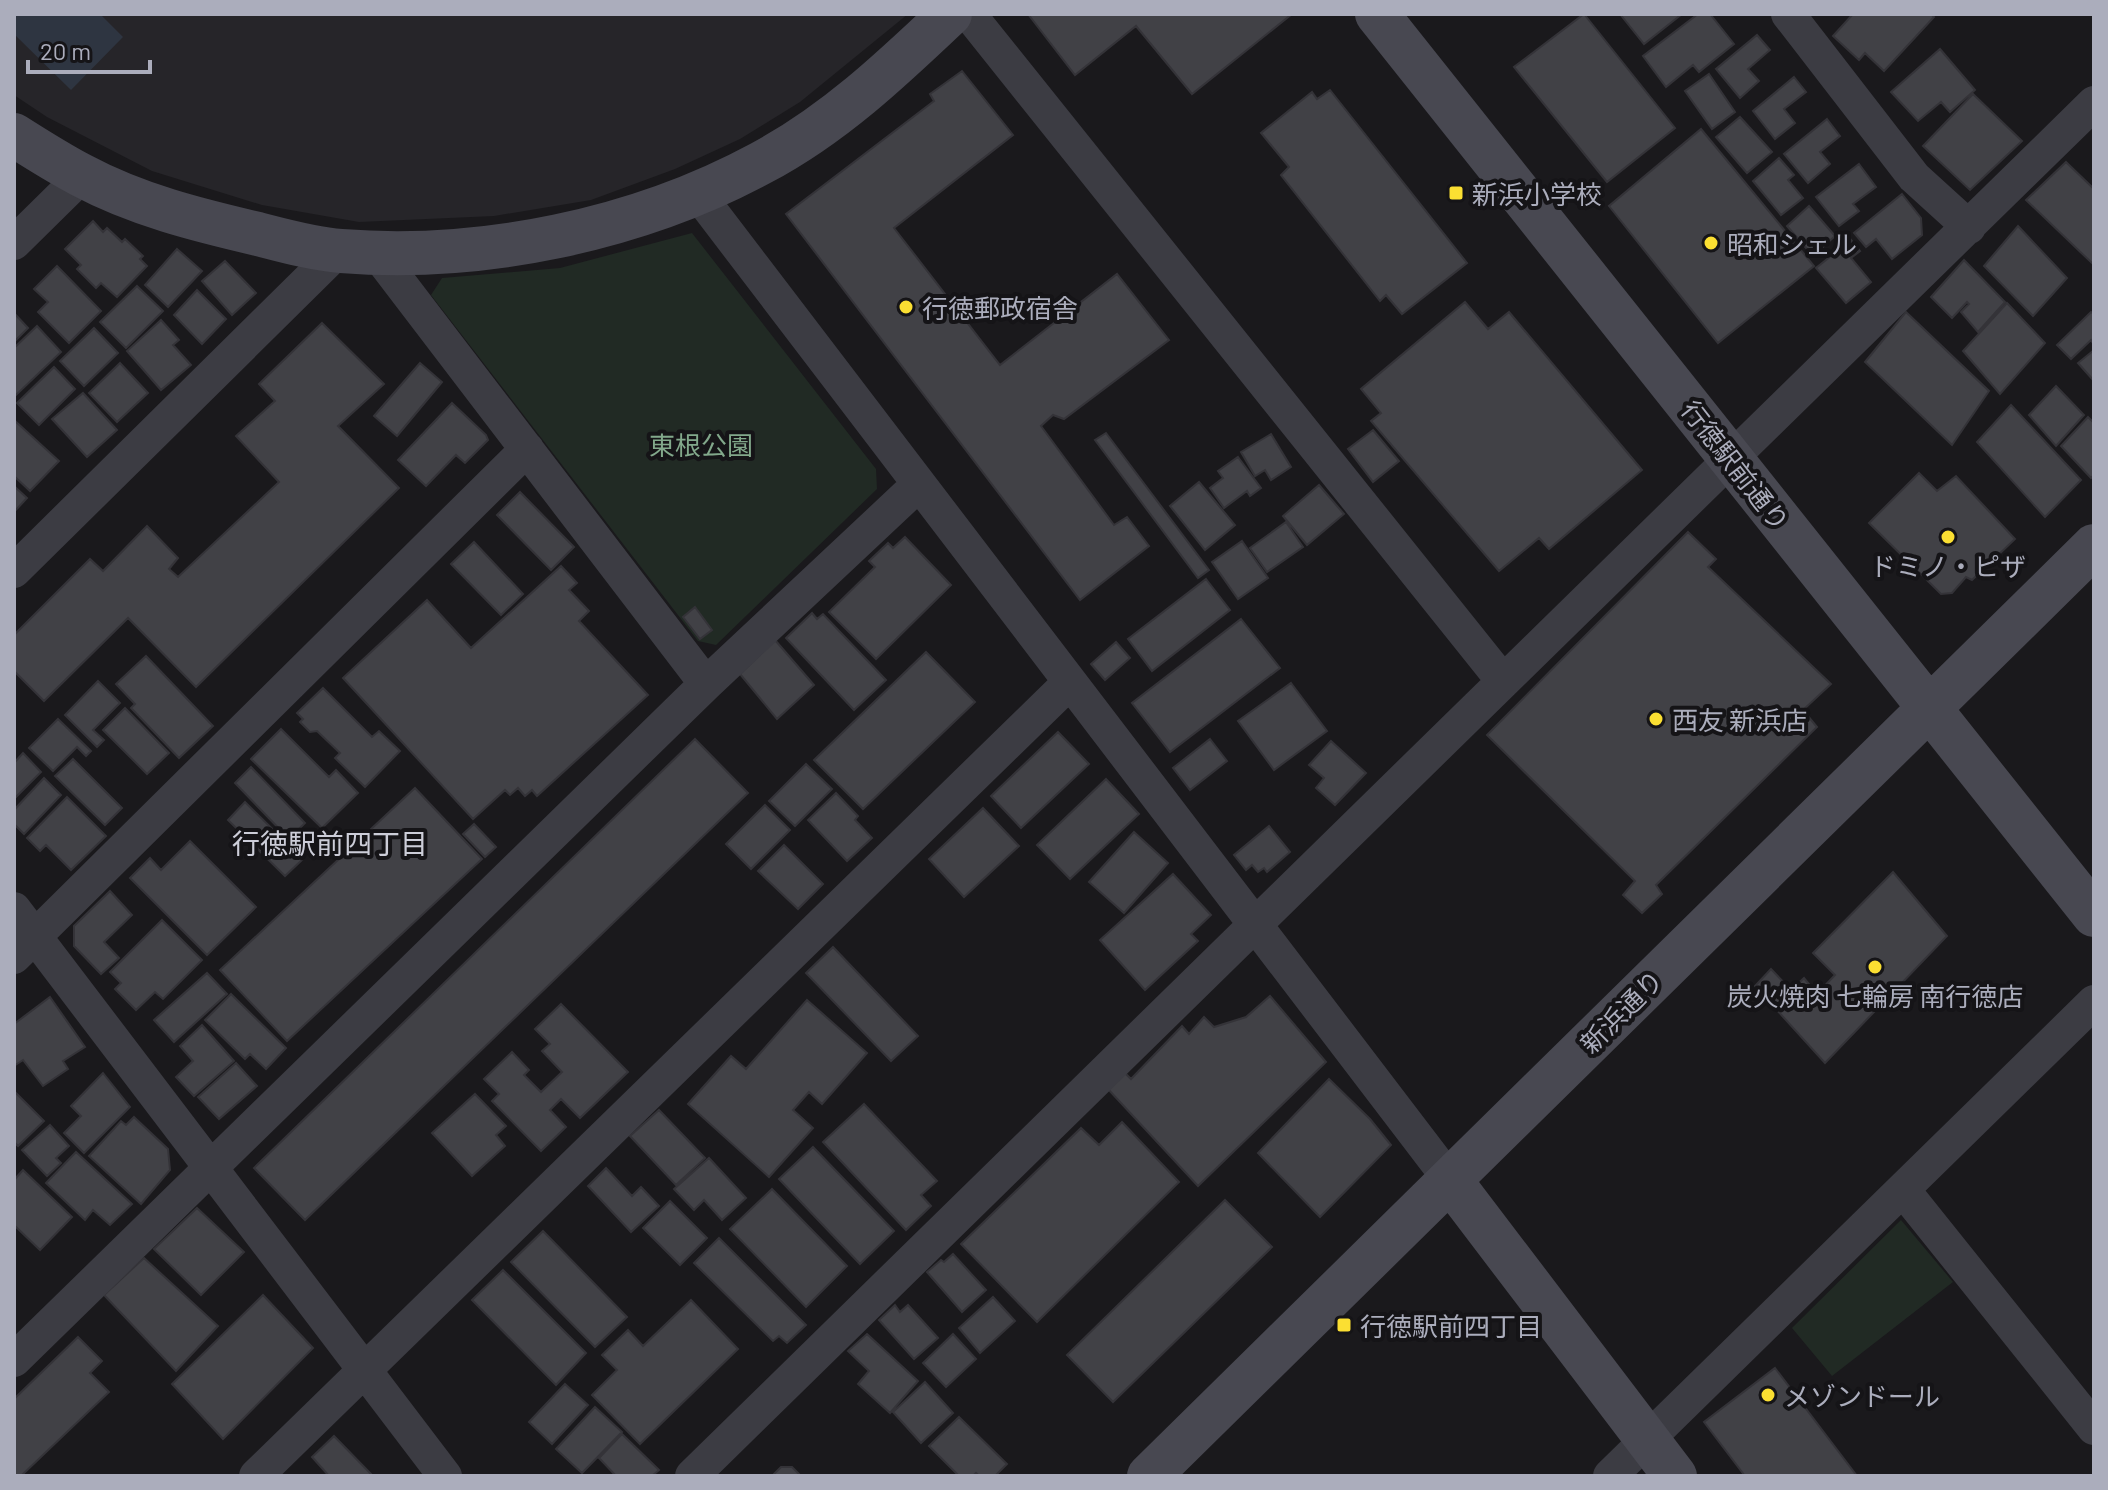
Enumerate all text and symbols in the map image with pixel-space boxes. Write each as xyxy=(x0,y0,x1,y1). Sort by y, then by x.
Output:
scale bar xyxy=(28,24,150,74)
text: 20 m xyxy=(40,36,91,65)
place label: 新浜小学校 xyxy=(1472,178,1602,209)
marker: 新浜小学校 xyxy=(1447,184,1465,202)
place label: 昭和シェル xyxy=(1727,228,1857,259)
marker: 昭和シェル xyxy=(1702,234,1720,252)
place label: 行徳郵政宿舎 xyxy=(922,292,1078,323)
marker: 行徳郵政宿舎 xyxy=(897,298,915,316)
street label: 行徳駅前通り xyxy=(1676,394,1796,536)
park label: 東根公園 xyxy=(649,429,753,460)
marker: ドミノ・ピザ xyxy=(1939,528,1957,546)
place label: ドミノ・ピザ xyxy=(1870,550,2026,581)
place label: 西友 新浜店 xyxy=(1672,704,1807,735)
marker: 西友 新浜店 xyxy=(1647,710,1665,728)
district label: 行徳駅前四丁目 xyxy=(232,826,428,860)
marker: 炭火焼肉 七輪房 南行徳店 xyxy=(1866,958,1884,976)
street label: 新浜通り xyxy=(1573,963,1669,1059)
place label: 炭火焼肉 七輪房 南行徳店 xyxy=(1727,980,2023,1011)
place label: 行徳駅前四丁目 xyxy=(1360,1310,1542,1341)
marker: 行徳駅前四丁目 xyxy=(1335,1316,1353,1334)
place label: メゾンドール xyxy=(1784,1380,1940,1411)
marker: メゾンドール xyxy=(1759,1386,1777,1404)

